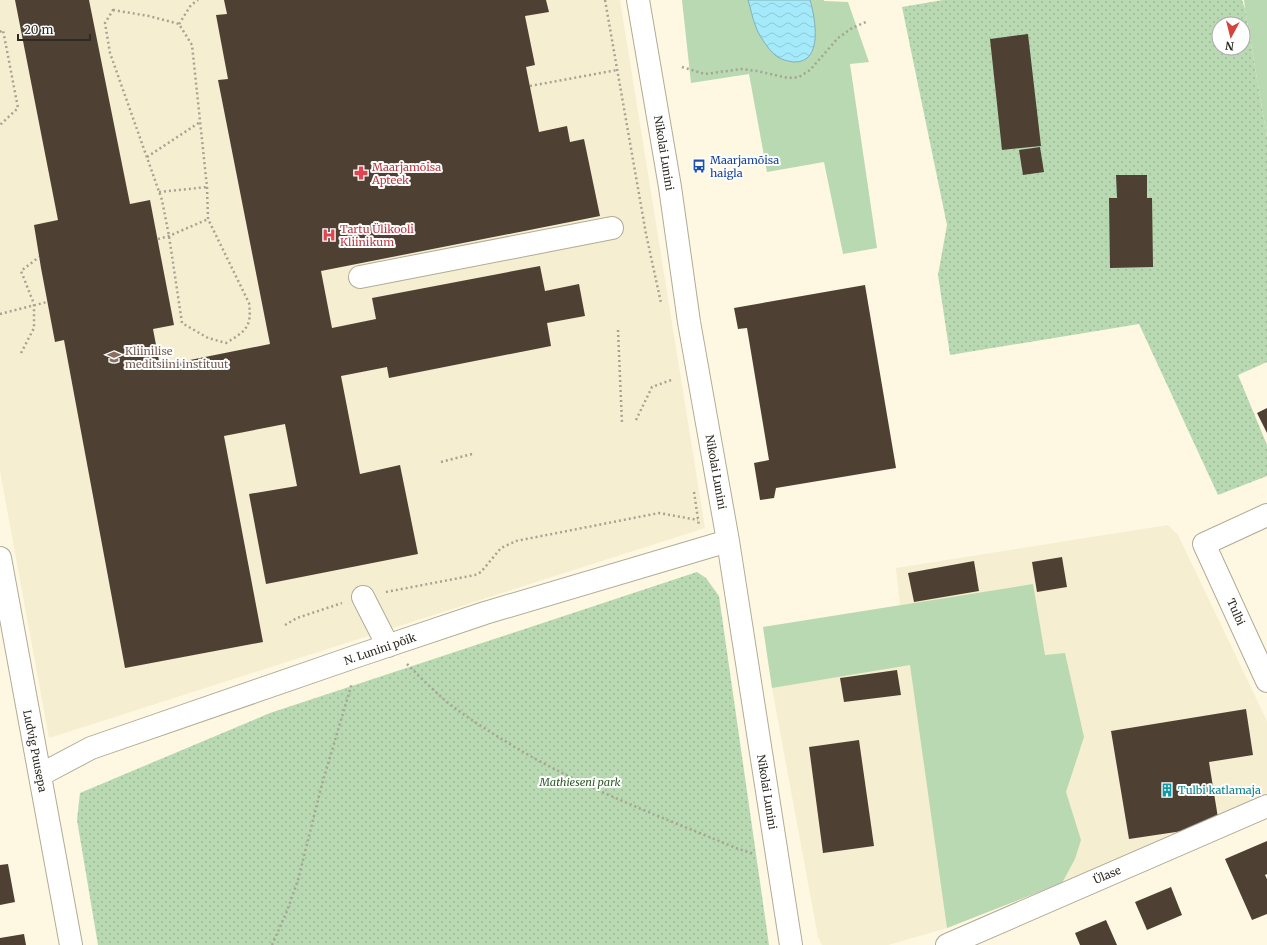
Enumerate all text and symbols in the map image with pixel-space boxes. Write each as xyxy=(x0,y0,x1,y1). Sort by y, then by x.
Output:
scale bar xyxy=(18,16,90,42)
north arrow xyxy=(1211,16,1251,56)
text: 20 m xyxy=(24,22,53,37)
text: N xyxy=(1224,38,1235,53)
street label: Nikolai Lunini xyxy=(651,114,677,192)
place label: Maarjamõisa haigla xyxy=(710,153,779,180)
bus stop icon: Maarjamõisa haigla xyxy=(691,158,707,174)
place label: Maarjamõisa Apteek xyxy=(371,160,441,187)
pharmacy icon: Maarjamõisa Apteek xyxy=(353,165,369,181)
place label: Tartu Ülikooli Kliinikum xyxy=(340,222,414,249)
hospital icon: Tartu Ülikooli Kliinikum xyxy=(321,227,337,243)
place label: Kliinilise meditsiini instituut xyxy=(125,344,229,371)
school or university icon: Kliinilise meditsiini instituut xyxy=(106,349,122,365)
street label: Nikolai Lunini xyxy=(703,433,730,511)
street label: Tulbi xyxy=(1224,596,1248,628)
street label: N. Lunini põik xyxy=(342,630,418,668)
street label: Ludvig Puusepa xyxy=(20,709,50,794)
street label: Nikolai Lunini xyxy=(754,753,780,831)
park label: Mathieseni park xyxy=(539,775,620,789)
building icon: Tulbi katlamaja xyxy=(1159,782,1175,798)
place label: Tulbi katlamaja xyxy=(1178,783,1261,797)
street label: Ülase xyxy=(1091,863,1123,887)

